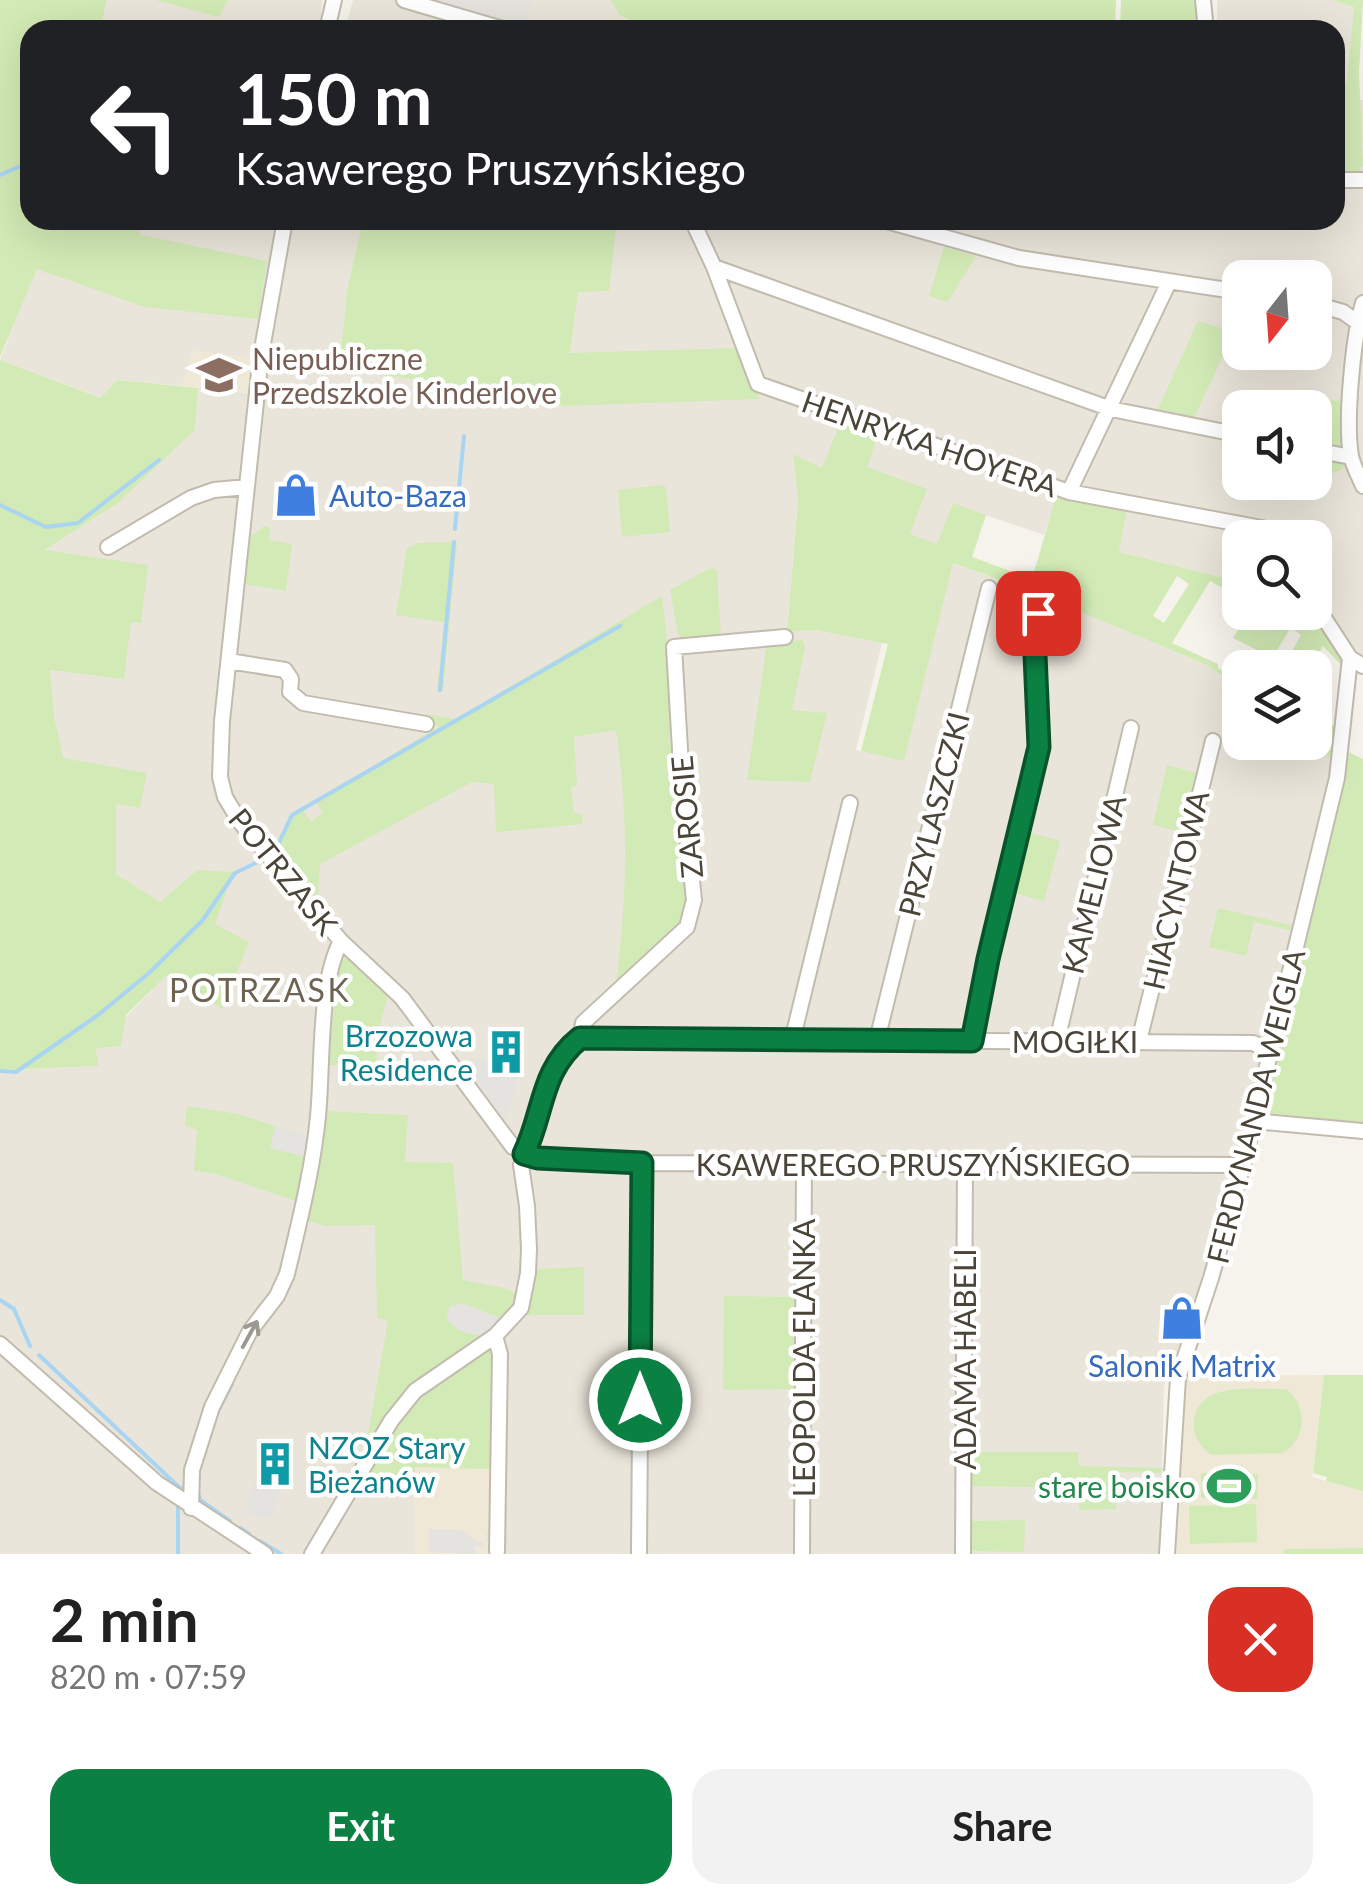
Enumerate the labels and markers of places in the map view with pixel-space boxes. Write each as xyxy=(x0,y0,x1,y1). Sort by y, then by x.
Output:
place label: Niepubliczne Przedszkole Kinderlove xyxy=(252,340,557,410)
school or university icon: Niepubliczne Przedszkole Kinderlove xyxy=(195,351,243,399)
shop icon: Auto-Baza xyxy=(272,471,320,519)
place label: Auto-Baza xyxy=(329,477,467,513)
pin xyxy=(996,571,1081,656)
place label: Brzozowa Residence xyxy=(340,1017,473,1087)
building icon: Brzozowa Residence xyxy=(482,1028,530,1076)
shop icon: Salonik Matrix xyxy=(1158,1294,1206,1342)
place label: Salonik Matrix xyxy=(1088,1347,1276,1383)
place label: NZOZ Stary Bieżanów xyxy=(308,1429,466,1499)
building icon: NZOZ Stary Bieżanów xyxy=(251,1440,299,1488)
sports icon: stare boisko xyxy=(1205,1462,1253,1510)
place label: stare boisko xyxy=(1038,1468,1196,1504)

